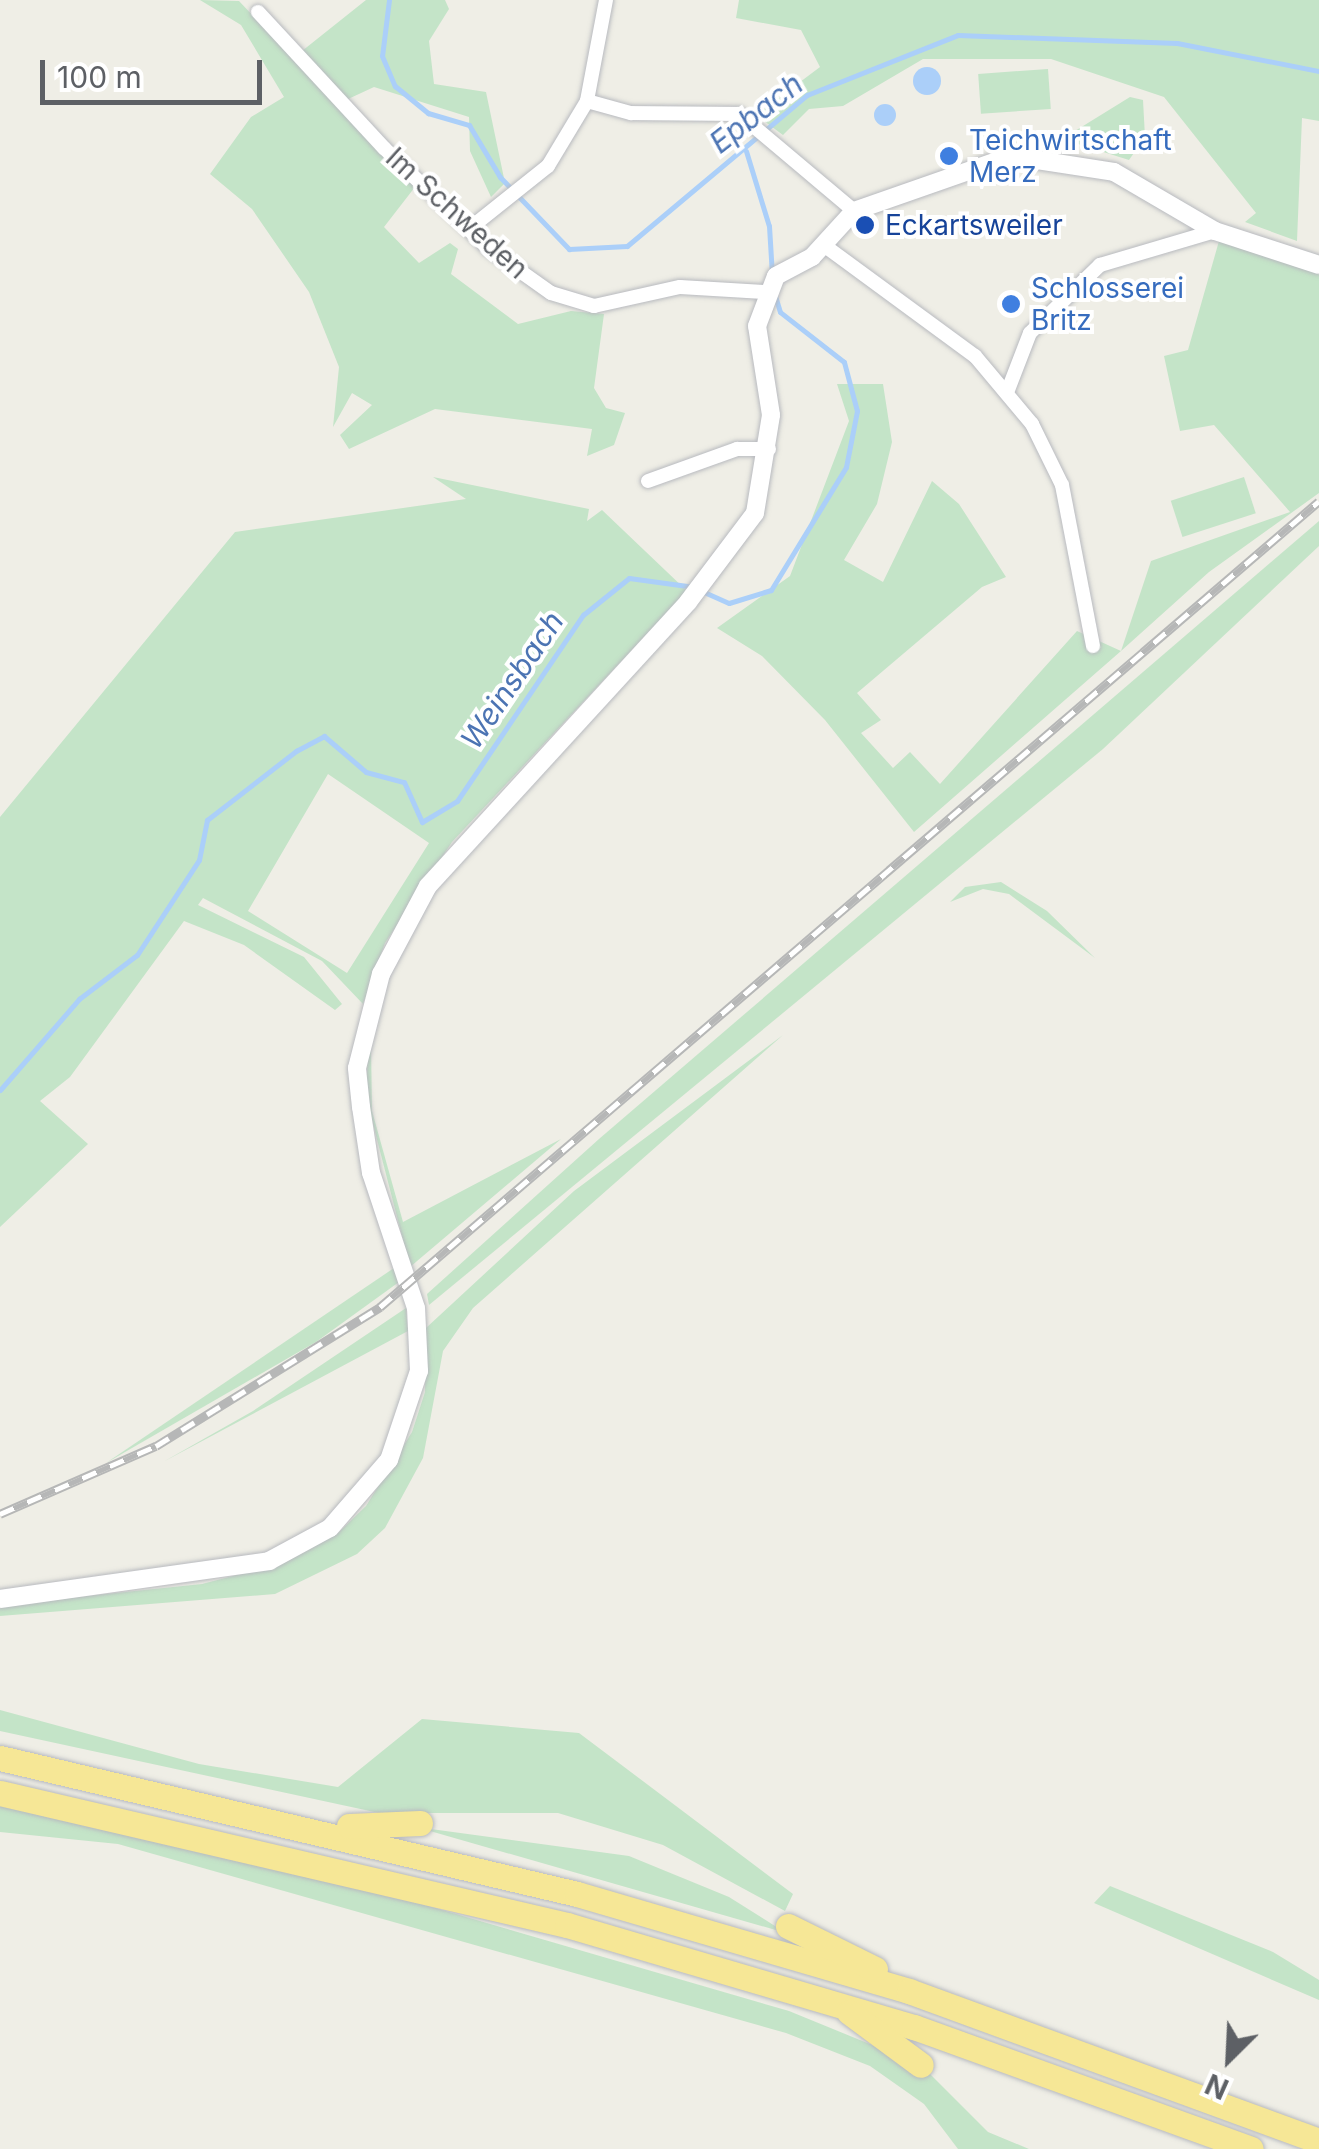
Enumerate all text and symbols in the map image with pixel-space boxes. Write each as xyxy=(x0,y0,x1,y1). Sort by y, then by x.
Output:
scale bar xyxy=(45,40,268,102)
text: 100 m xyxy=(57,59,142,95)
water label: Epbach xyxy=(702,66,810,160)
place label: Teichwirtschaft Merz xyxy=(969,123,1172,189)
street label: Im Schweden xyxy=(379,141,535,285)
marker: Teichwirtschaft Merz xyxy=(938,145,960,167)
place label: Eckartsweiler xyxy=(885,208,1063,242)
marker: Eckartsweiler xyxy=(854,214,876,236)
place label: Schlosserei Britz xyxy=(1031,271,1184,337)
marker: Schlosserei Britz xyxy=(1000,293,1022,315)
water label: Weinsbach xyxy=(453,605,571,755)
north arrow xyxy=(1179,2009,1279,2109)
text: N xyxy=(1200,2067,1233,2106)

